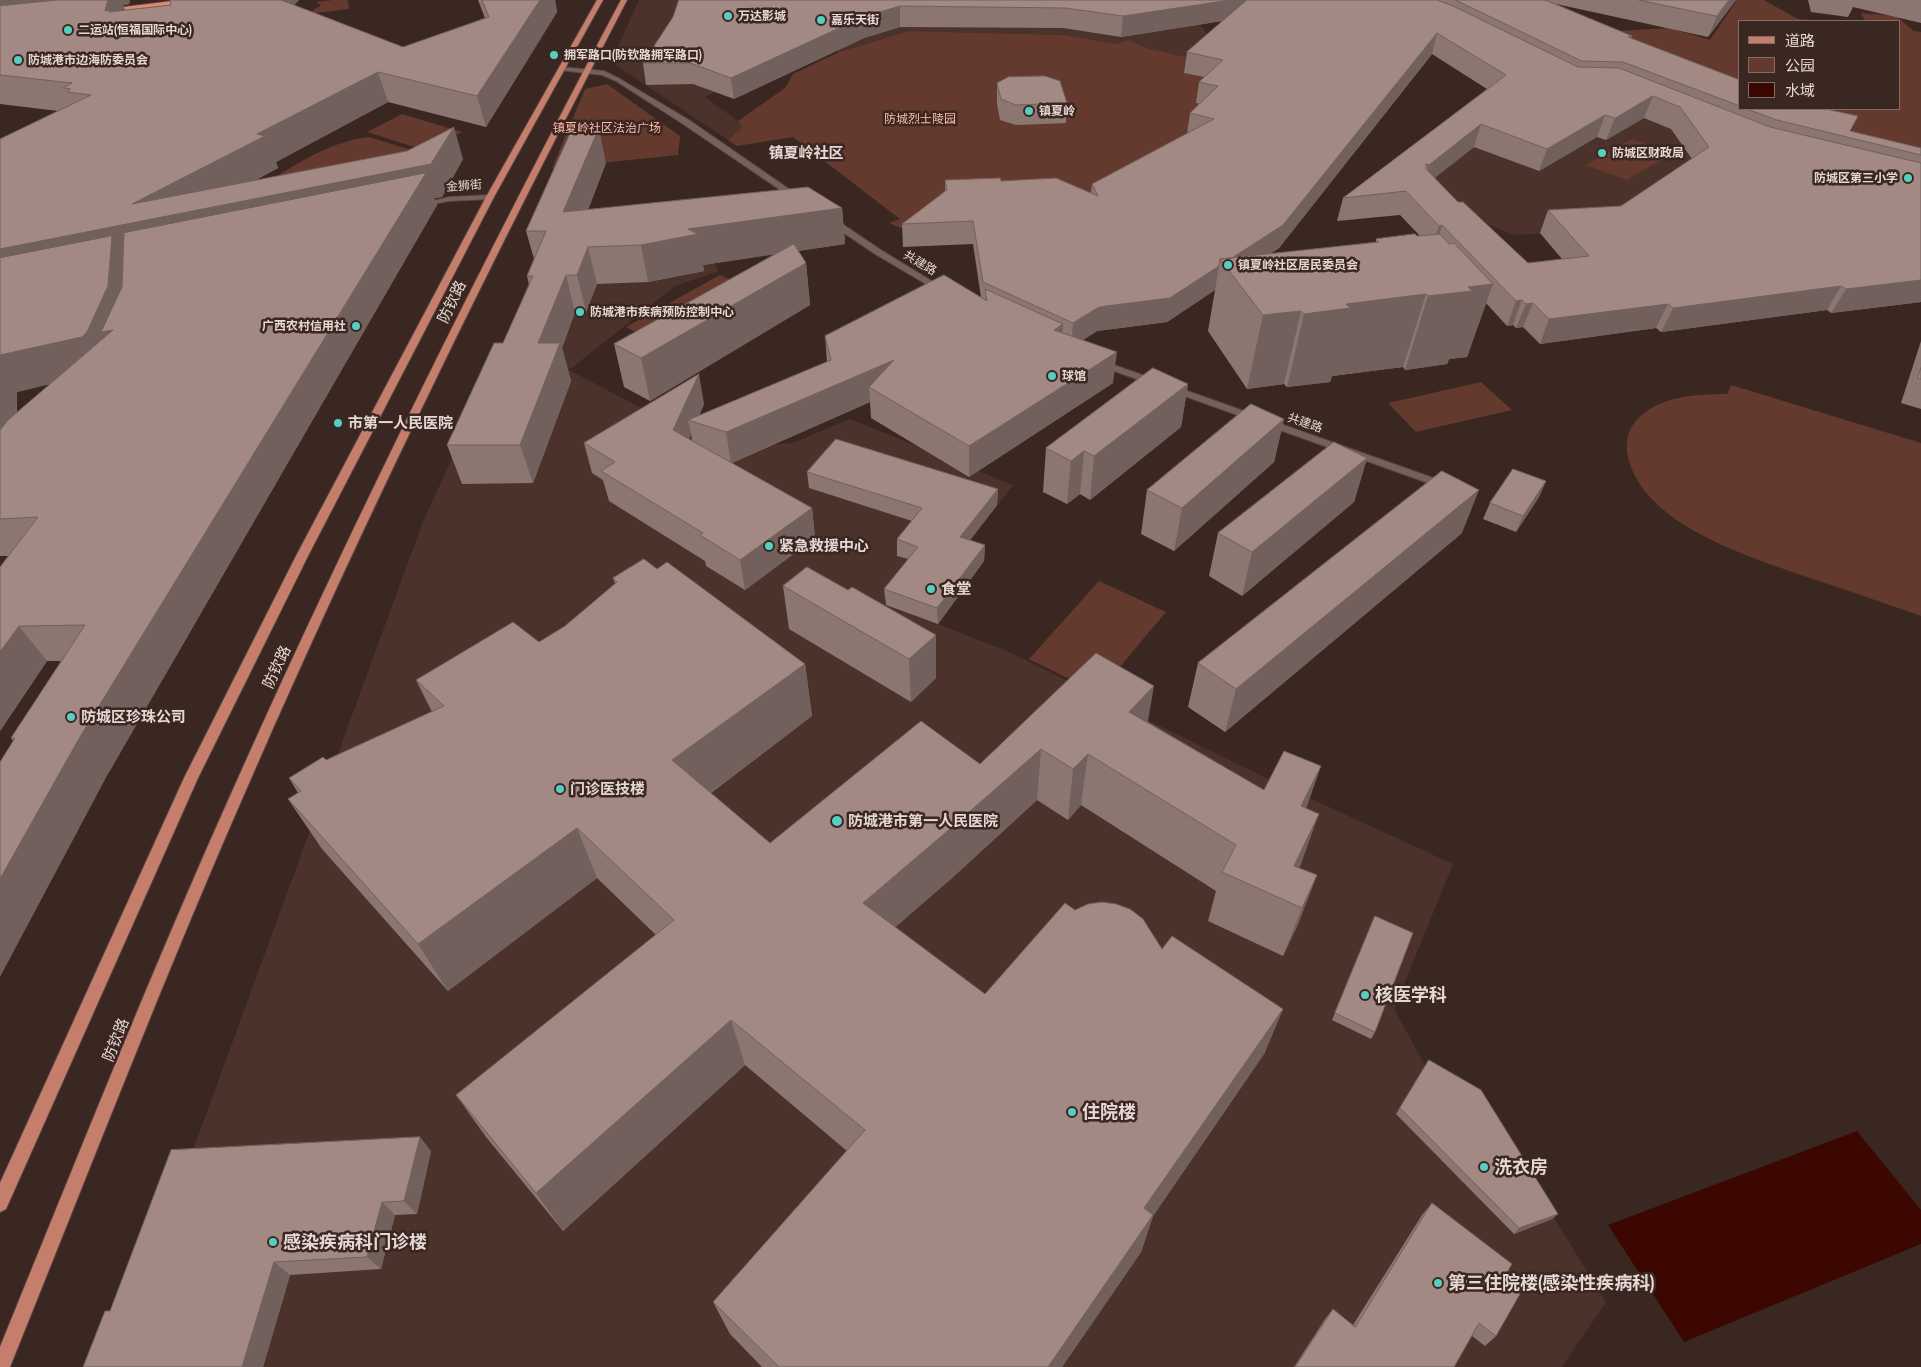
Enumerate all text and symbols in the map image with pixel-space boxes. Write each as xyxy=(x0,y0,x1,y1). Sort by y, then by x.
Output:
place label: 万达影城 xyxy=(738,9,786,23)
marker: 万达影城 xyxy=(722,10,734,22)
place label: 嘉乐天街 xyxy=(831,13,879,27)
marker: 嘉乐天街 xyxy=(815,14,827,26)
legend xyxy=(1738,20,1901,110)
place label: 二运站(恒福国际中心) xyxy=(78,23,192,37)
marker: 二运站(恒福国际中心) xyxy=(62,24,74,36)
text: 道路 xyxy=(1785,32,1815,49)
place label: 拥军路口(防钦路拥军路口) xyxy=(564,48,702,62)
marker: 拥军路口(防钦路拥军路口) xyxy=(548,49,560,61)
place label: 防城港市边海防委员会 xyxy=(28,53,148,67)
marker: 防城港市边海防委员会 xyxy=(12,54,24,66)
text: 公园 xyxy=(1785,57,1815,74)
text: 水域 xyxy=(1785,82,1815,99)
place label: 镇夏岭 xyxy=(1039,104,1075,118)
marker: 镇夏岭 xyxy=(1023,105,1035,117)
park label: 防城烈士陵园 xyxy=(884,112,956,126)
park label: 镇夏岭社区法治广场 xyxy=(553,121,661,135)
district label: 镇夏岭社区 xyxy=(769,144,843,162)
place label: 防城区财政局 xyxy=(1612,146,1684,160)
marker: 防城区财政局 xyxy=(1596,147,1608,159)
place label: 防城区第三小学 xyxy=(1814,171,1898,185)
marker: 防城区第三小学 xyxy=(1902,172,1914,184)
street label: 金狮街 xyxy=(446,178,482,194)
street label: 共建路 xyxy=(901,248,939,278)
place label: 镇夏岭社区居民委员会 xyxy=(1238,258,1358,272)
marker: 镇夏岭社区居民委员会 xyxy=(1222,259,1234,271)
street label: 防钦路 xyxy=(434,278,470,326)
place label: 防城港市疾病预防控制中心 xyxy=(590,305,734,319)
marker: 防城港市疾病预防控制中心 xyxy=(574,306,586,318)
place label: 广西农村信用社 xyxy=(262,319,346,333)
marker: 广西农村信用社 xyxy=(350,320,362,332)
place label: 球馆 xyxy=(1062,369,1086,383)
marker: 球馆 xyxy=(1046,370,1058,382)
street label: 共建路 xyxy=(1286,410,1324,436)
place label: 市第一人民医院 xyxy=(348,414,453,432)
marker: 市第一人民医院 xyxy=(332,417,344,429)
place label: 紧急救援中心 xyxy=(779,537,869,555)
marker: 紧急救援中心 xyxy=(763,540,775,552)
place label: 食堂 xyxy=(941,580,971,598)
marker: 食堂 xyxy=(925,583,937,595)
street label: 防钦路 xyxy=(259,643,295,691)
place label: 防城区珍珠公司 xyxy=(81,708,186,726)
marker: 防城区珍珠公司 xyxy=(65,711,77,723)
place label: 门诊医技楼 xyxy=(570,780,645,798)
marker: 门诊医技楼 xyxy=(554,783,566,795)
place label: 防城港市第一人民医院 xyxy=(848,812,998,830)
marker: 防城港市第一人民医院 xyxy=(830,814,844,828)
place label: 核医学科 xyxy=(1375,984,1447,1006)
marker: 核医学科 xyxy=(1359,989,1371,1001)
street label: 防钦路 xyxy=(99,1016,133,1064)
place label: 住院楼 xyxy=(1082,1101,1136,1123)
marker: 住院楼 xyxy=(1066,1106,1078,1118)
place label: 洗衣房 xyxy=(1494,1156,1548,1178)
marker: 洗衣房 xyxy=(1478,1161,1490,1173)
place label: 感染疾病科门诊楼 xyxy=(283,1231,427,1253)
marker: 感染疾病科门诊楼 xyxy=(267,1236,279,1248)
place label: 第三住院楼(感染性疾病科) xyxy=(1448,1272,1655,1294)
marker: 第三住院楼(感染性疾病科) xyxy=(1432,1277,1444,1289)

